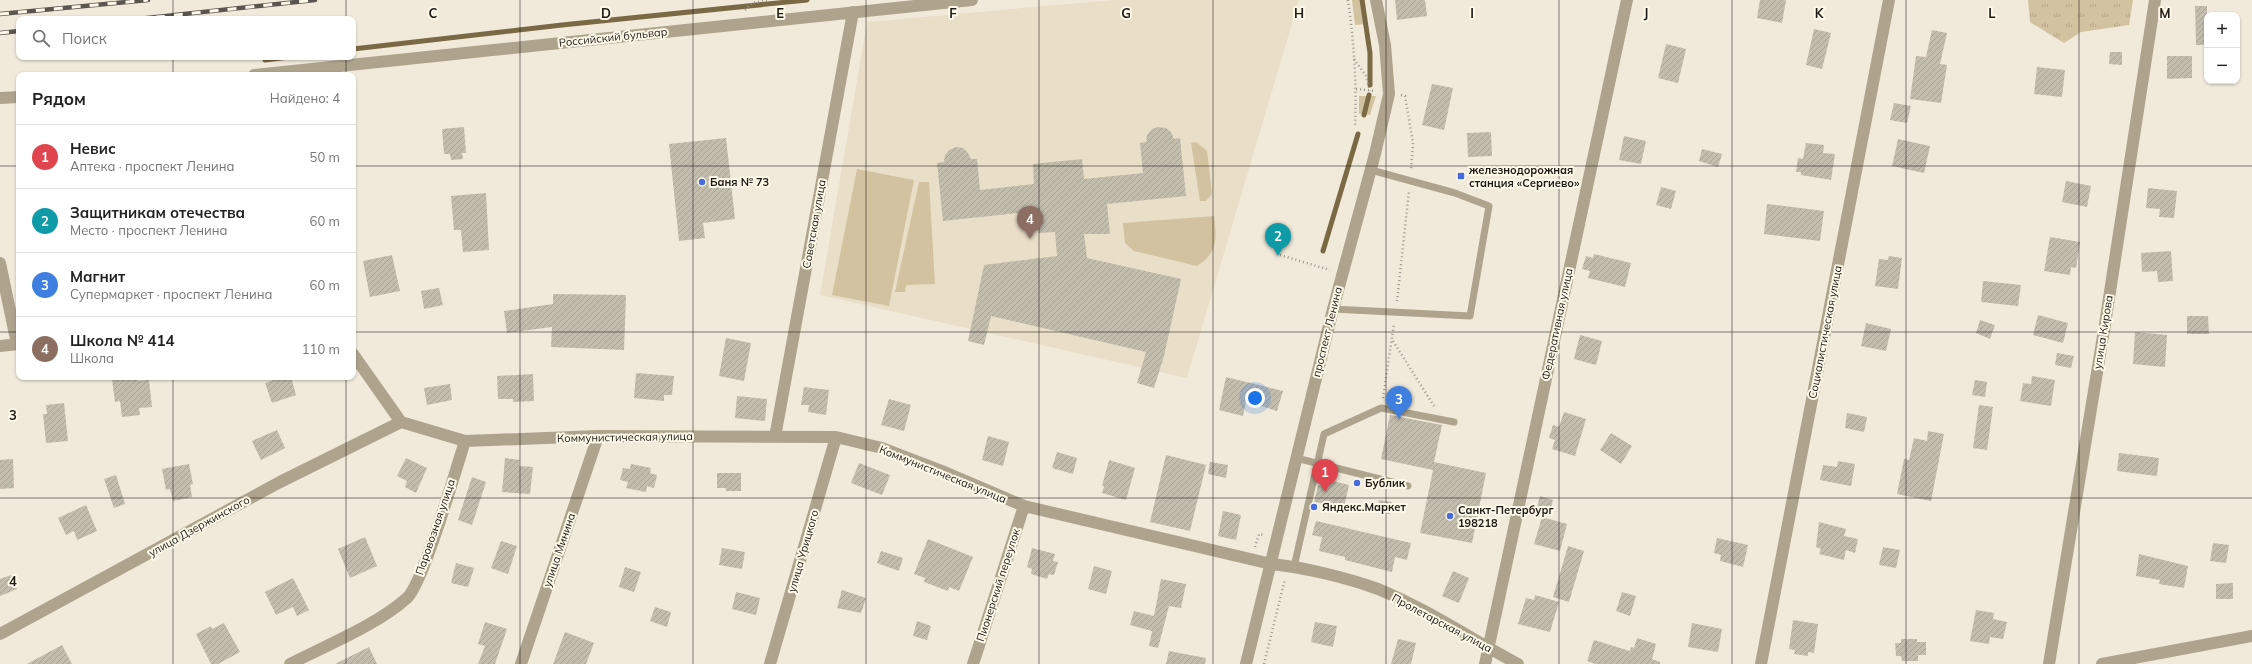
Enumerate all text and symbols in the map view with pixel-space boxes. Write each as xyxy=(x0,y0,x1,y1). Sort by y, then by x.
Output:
text: C xyxy=(429,5,438,21)
text: D xyxy=(601,5,611,21)
text: E xyxy=(776,5,784,21)
text: F xyxy=(949,5,957,21)
text: G xyxy=(1121,5,1131,21)
text: H xyxy=(1294,5,1304,21)
text: I xyxy=(1470,5,1474,21)
text: J xyxy=(1644,5,1648,21)
text: K xyxy=(1815,5,1825,21)
text: L xyxy=(1988,5,1996,21)
text: M xyxy=(2159,5,2171,21)
map controls xyxy=(2204,12,2240,84)
button: + xyxy=(2204,12,2240,48)
search box xyxy=(16,16,356,60)
street label: Российский бульвар xyxy=(558,24,668,50)
icon: search xyxy=(30,27,52,49)
text: Поиск xyxy=(62,29,107,48)
button: − xyxy=(2204,48,2240,84)
text: Рядом xyxy=(32,88,86,109)
text: Найдено: 4 xyxy=(270,90,340,106)
text: Невис xyxy=(70,139,116,158)
text: 1 xyxy=(41,149,49,165)
text: 50 m xyxy=(310,149,340,165)
text: Аптека · проспект Ленина xyxy=(70,158,234,174)
place label: железнодорожная станция «Сергиево» xyxy=(1468,163,1580,190)
marker: железнодорожная станция «Сергиево» xyxy=(1456,171,1466,181)
place label: Баня № 73 xyxy=(710,175,770,189)
marker: Баня № 73 xyxy=(697,177,707,187)
street label: Советская улица xyxy=(799,178,829,270)
text: Защитникам отечества xyxy=(70,203,245,222)
pin: 4 xyxy=(1017,206,1043,239)
text: 2 xyxy=(41,213,49,229)
text: 60 m xyxy=(310,213,340,229)
text: Место · проспект Ленина xyxy=(70,222,228,238)
pin: 2 xyxy=(1265,223,1291,256)
street label: Социалистическая улица xyxy=(1805,264,1845,400)
text: Магнит xyxy=(70,267,125,286)
street label: Федеративная улица xyxy=(1538,267,1576,381)
text: 3 xyxy=(41,277,49,293)
text: 60 m xyxy=(310,277,340,293)
street label: проспект Ленина xyxy=(1309,285,1345,379)
text: Супермаркет · проспект Ленина xyxy=(70,286,272,302)
street label: улица Кирова xyxy=(2090,294,2116,370)
text: Школа № 414 xyxy=(70,331,175,350)
text: 4 xyxy=(41,341,49,357)
text: 110 m xyxy=(302,341,340,357)
text: Школа xyxy=(70,350,114,366)
pin: 3 xyxy=(1386,386,1412,419)
your location xyxy=(1245,388,1265,408)
text: 3 xyxy=(9,407,17,423)
street label: Коммунистическая улица xyxy=(557,429,693,445)
street label: Коммунистическая улица xyxy=(877,442,1009,506)
pin: 1 xyxy=(1312,459,1338,492)
place label: Бублик xyxy=(1365,476,1406,490)
street label: Паровозная улица xyxy=(412,477,458,577)
marker: Бублик xyxy=(1352,478,1362,488)
street label: улица Дзержинского xyxy=(146,492,252,560)
place label: Яндекс.Маркет xyxy=(1322,500,1406,514)
marker: Яндекс.Маркет xyxy=(1309,502,1319,512)
place label: Санкт-Петербург 198218 xyxy=(1458,503,1554,530)
street label: улица Урицкого xyxy=(785,508,821,594)
street label: улица Минина xyxy=(540,511,578,589)
marker: Санкт-Петербург 198218 xyxy=(1445,511,1455,521)
street label: Пионерский переулок xyxy=(973,527,1023,643)
text: 4 xyxy=(9,573,17,589)
street label: Пролетарская улица xyxy=(1389,591,1495,655)

